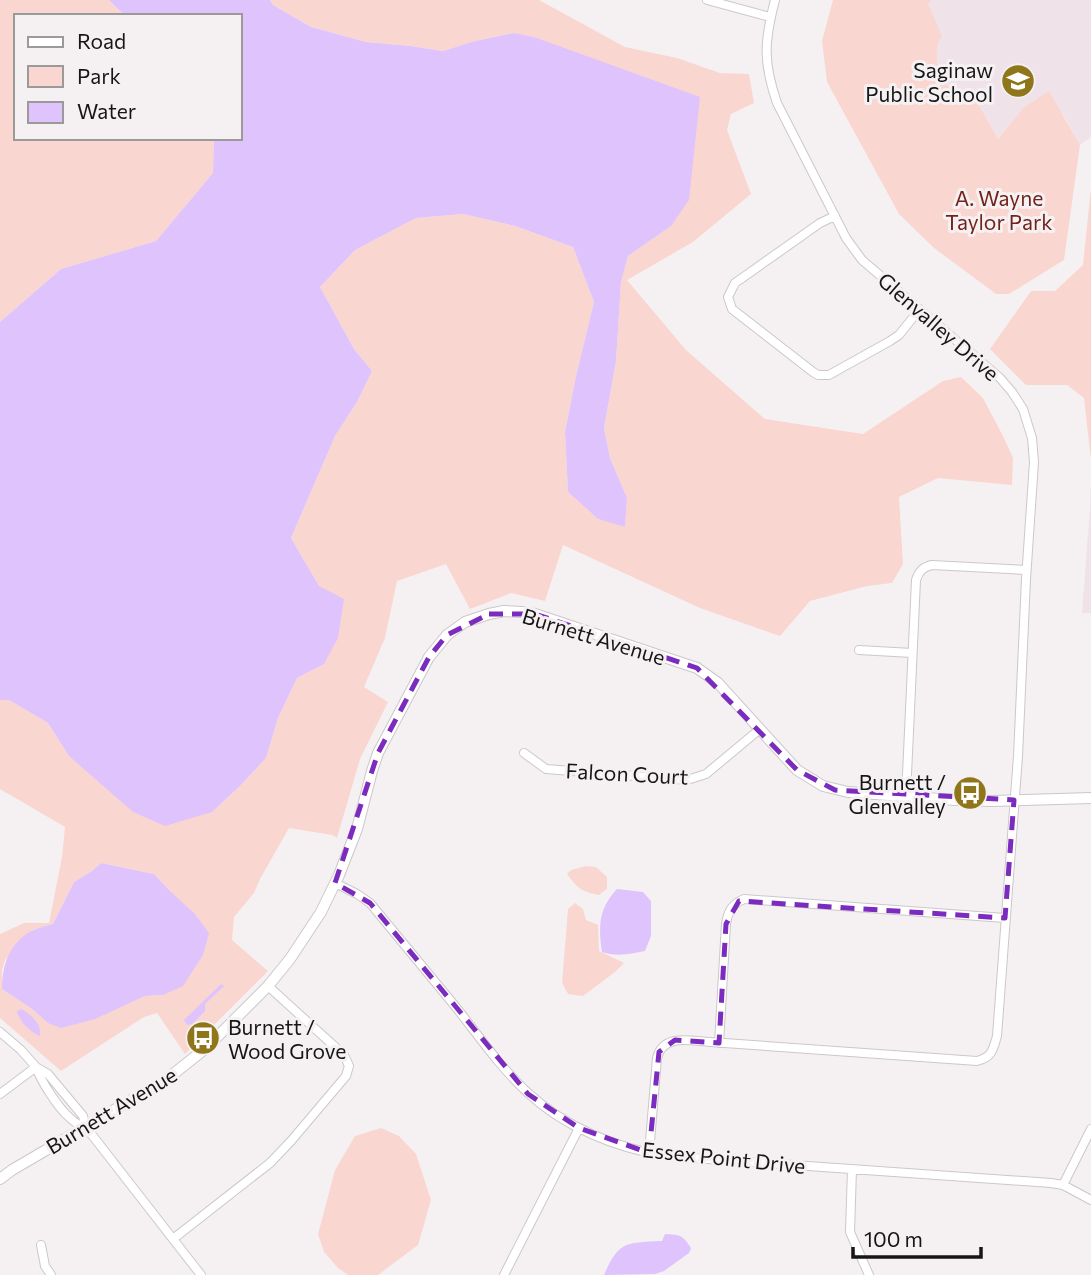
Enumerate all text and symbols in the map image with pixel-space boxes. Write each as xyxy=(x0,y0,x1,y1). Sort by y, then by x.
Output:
legend xyxy=(14,14,242,140)
text: Road xyxy=(77,28,126,53)
place label: Saginaw Public School xyxy=(865,57,993,106)
school or university icon: Saginaw Public School xyxy=(999,62,1037,100)
text: Park xyxy=(77,63,121,88)
text: Water xyxy=(77,98,136,123)
park label: A. Wayne Taylor Park xyxy=(945,185,1053,234)
street label: Glenvalley Drive xyxy=(873,267,1005,385)
street label: Burnett Avenue xyxy=(520,602,668,670)
street label: Falcon Court xyxy=(565,757,689,789)
place label: Burnett / Glenvalley xyxy=(849,769,946,818)
bus stop icon: Burnett / Glenvalley xyxy=(951,774,989,812)
place label: Burnett / Wood Grove xyxy=(228,1014,346,1063)
bus stop icon: Burnett / Wood Grove xyxy=(184,1019,222,1057)
street label: Burnett Avenue xyxy=(41,1061,181,1159)
street label: Essex Point Drive xyxy=(641,1136,807,1178)
scale bar xyxy=(853,1216,981,1260)
text: 100 m xyxy=(864,1226,923,1251)

